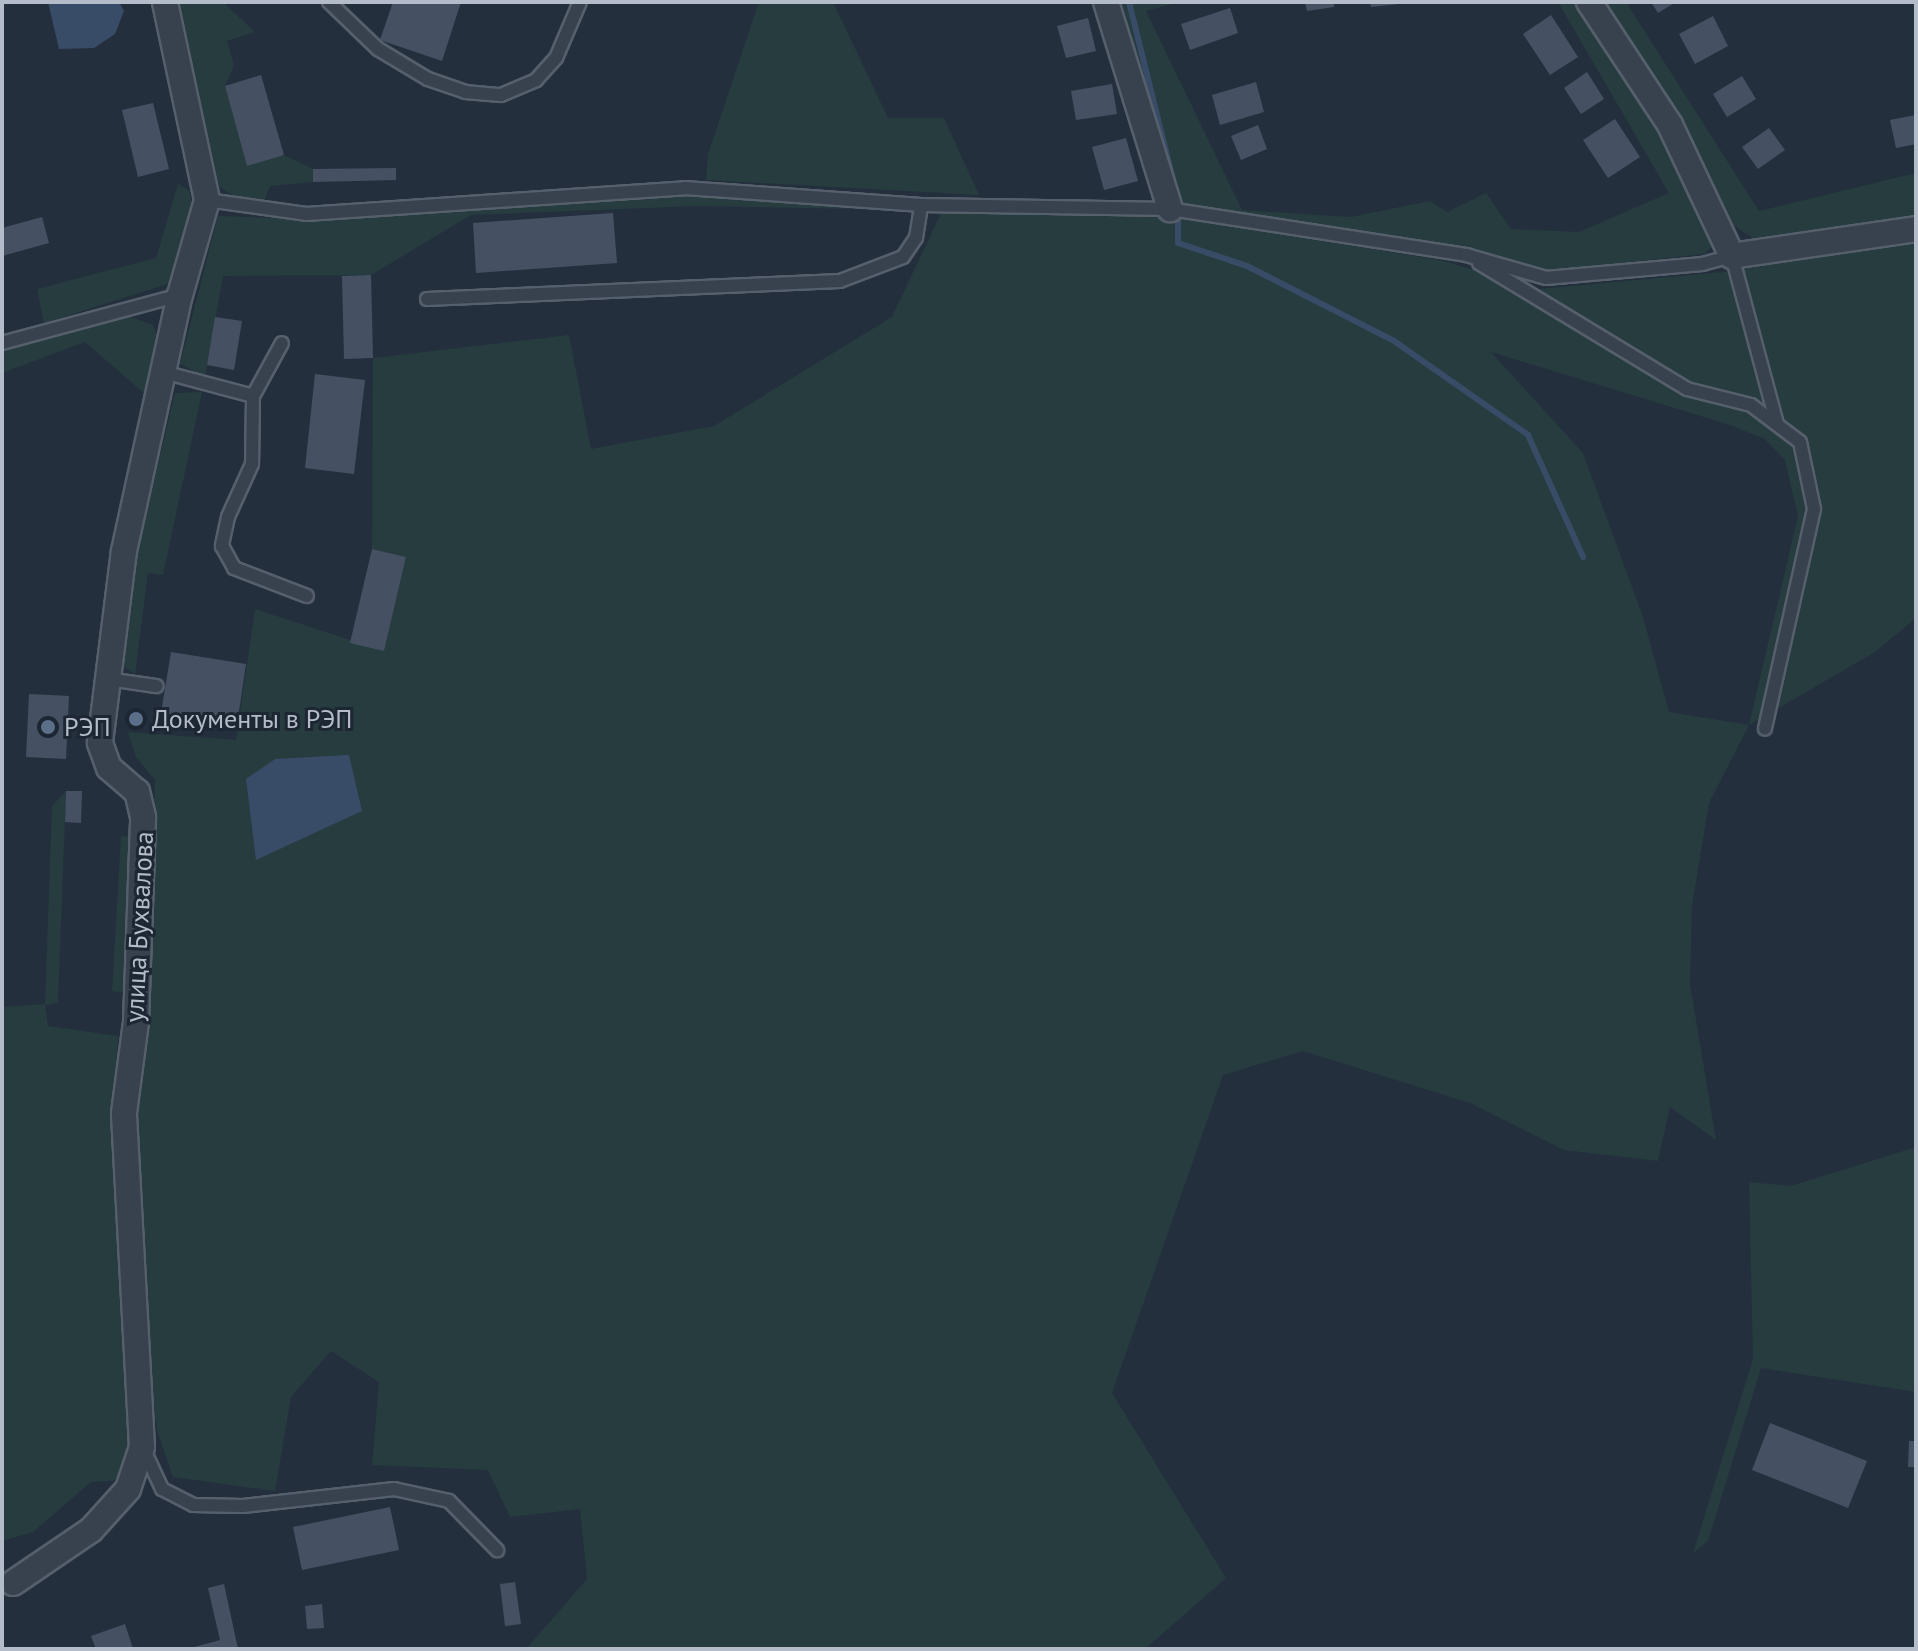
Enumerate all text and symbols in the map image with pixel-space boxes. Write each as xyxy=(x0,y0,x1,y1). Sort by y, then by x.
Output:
place label: Документы в РЭП xyxy=(152,703,352,735)
marker: Документы в РЭП xyxy=(127,710,145,728)
place label: РЭП xyxy=(64,711,111,743)
marker: РЭП xyxy=(39,718,57,736)
street label: улица Бухвалова xyxy=(118,831,160,1023)

